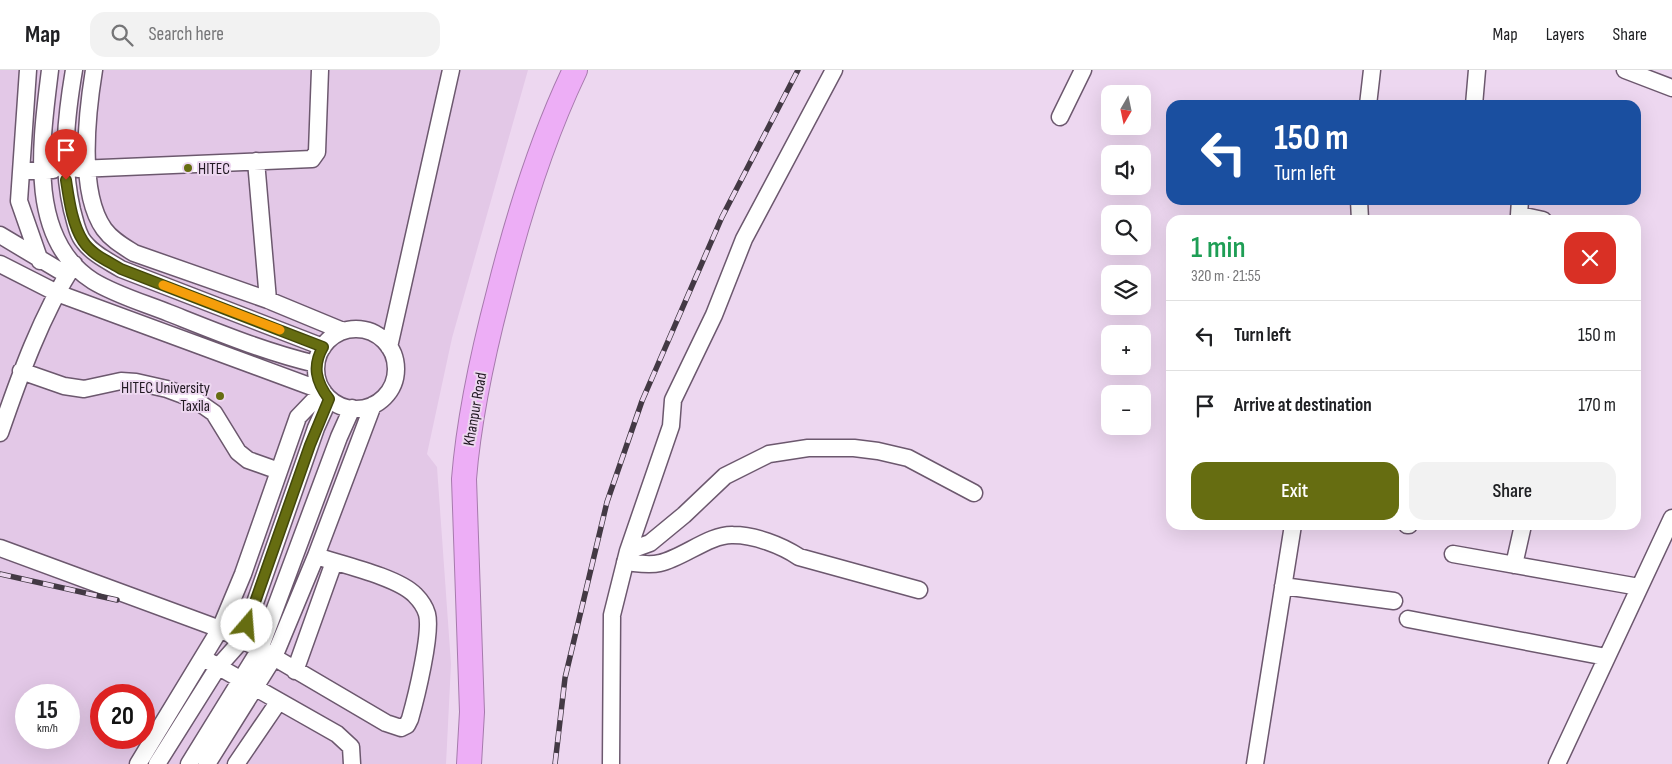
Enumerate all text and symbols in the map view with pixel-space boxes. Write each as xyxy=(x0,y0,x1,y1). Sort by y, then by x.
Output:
search box xyxy=(90,12,440,57)
text: Map xyxy=(25,20,60,49)
icon: search xyxy=(108,21,136,49)
text: Search here xyxy=(148,23,224,46)
text: Map xyxy=(1493,24,1518,45)
text: Layers xyxy=(1546,24,1585,45)
text: Share xyxy=(1613,24,1647,45)
north arrow xyxy=(1101,85,1151,135)
map controls xyxy=(1101,85,1151,435)
text: 150 m xyxy=(1274,117,1348,160)
icon: left xyxy=(1191,120,1256,185)
pin xyxy=(45,129,87,180)
icon: arrive xyxy=(52,136,80,164)
button: sound xyxy=(1101,145,1151,195)
place label: HITEC xyxy=(198,160,230,179)
text: Turn left xyxy=(1274,160,1336,187)
marker: HITEC xyxy=(182,162,194,174)
button: search xyxy=(1101,205,1151,255)
text: 1 min xyxy=(1191,230,1246,266)
button: close xyxy=(1564,232,1616,284)
button: layers xyxy=(1101,265,1151,315)
text: 320 m · 21:55 xyxy=(1191,267,1261,286)
icon: left xyxy=(1191,322,1219,350)
text: Turn left xyxy=(1234,324,1291,347)
text: 150 m xyxy=(1578,324,1616,347)
button: + xyxy=(1101,325,1151,375)
street label: Khanpur Road xyxy=(460,371,491,447)
place label: HITEC University Taxila xyxy=(121,379,210,416)
button: − xyxy=(1101,385,1151,435)
marker: HITEC University Taxila xyxy=(214,390,226,402)
icon: arrive xyxy=(1191,392,1219,420)
text: Arrive at destination xyxy=(1234,394,1372,417)
text: 170 m xyxy=(1578,394,1616,417)
button: Exit xyxy=(1191,462,1399,520)
button: Share xyxy=(1409,462,1616,520)
position arrow xyxy=(220,598,272,650)
speed limit sign: 20 xyxy=(90,684,155,749)
text: 15 xyxy=(37,695,58,726)
text: km/h xyxy=(37,721,58,736)

